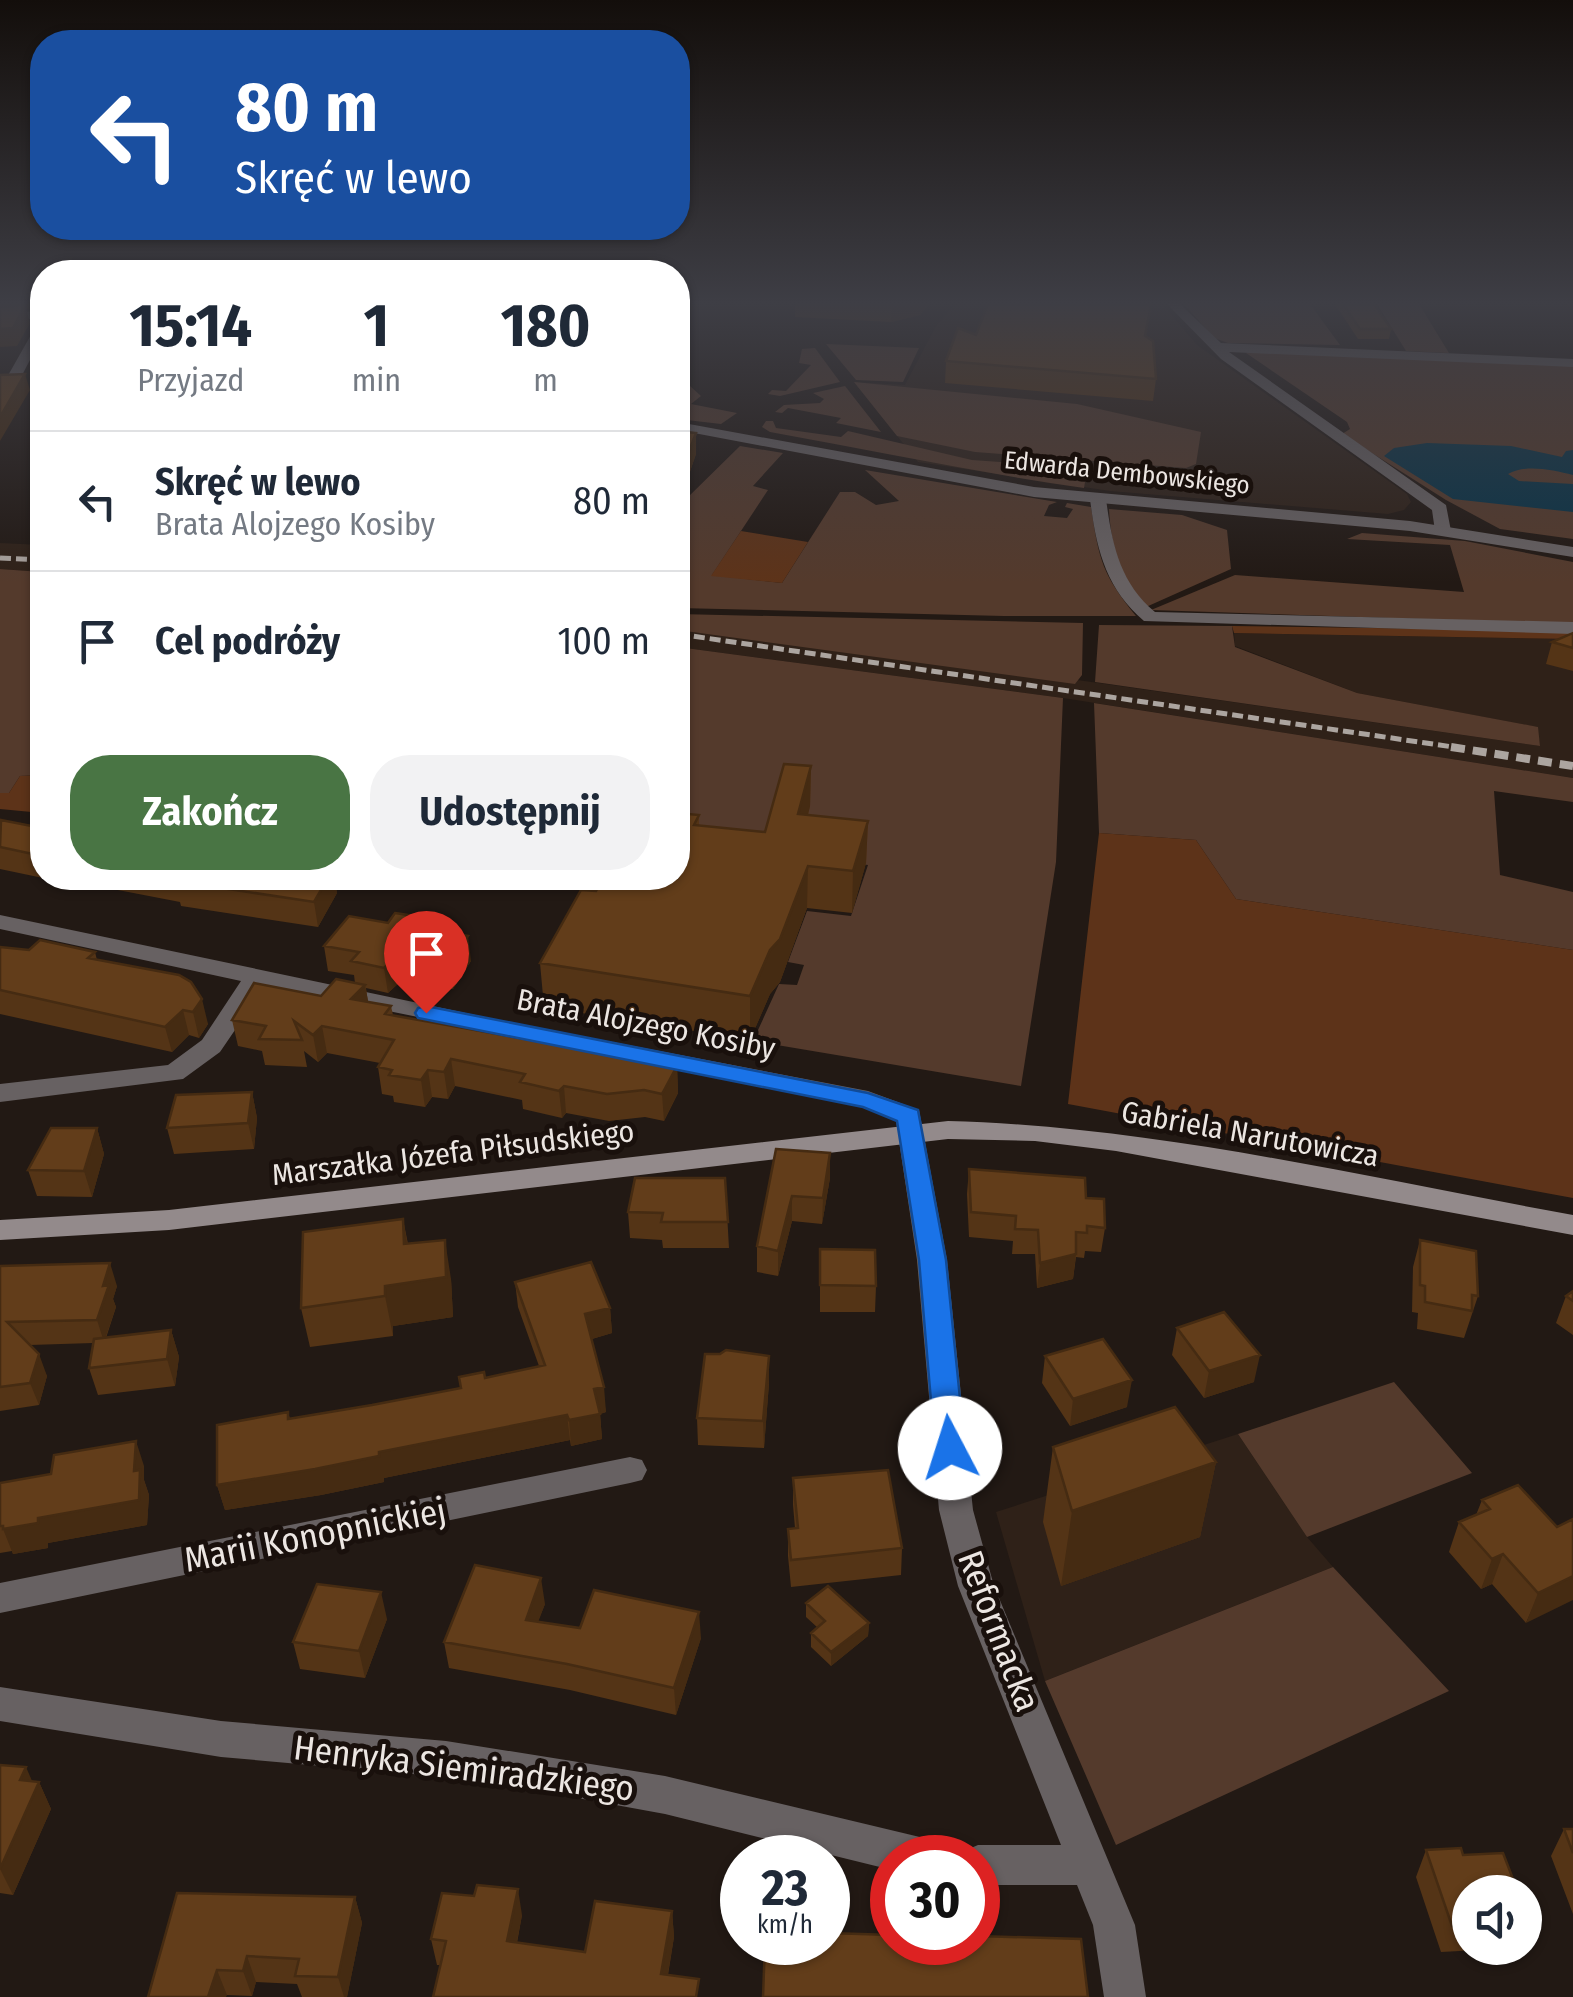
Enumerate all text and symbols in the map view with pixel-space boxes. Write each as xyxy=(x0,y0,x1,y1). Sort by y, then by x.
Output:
text: 80 m xyxy=(235,66,378,150)
icon: left xyxy=(70,70,200,200)
text: Skręć w lewo xyxy=(235,151,472,205)
text: 15:14 xyxy=(129,290,252,362)
text: 1 xyxy=(364,290,389,362)
text: 180 xyxy=(501,290,591,362)
text: Przyjazd xyxy=(137,361,244,399)
text: min xyxy=(352,361,401,399)
text: m xyxy=(533,361,558,399)
street label: Edwarda Dembowskiego xyxy=(1003,445,1251,501)
text: Skręć w lewo xyxy=(155,459,361,505)
icon: left xyxy=(70,474,125,529)
text: 80 m xyxy=(573,478,650,524)
text: Brata Alojzego Kosiby xyxy=(155,505,435,543)
icon: arrive xyxy=(70,614,125,669)
text: Cel podróży xyxy=(155,618,340,664)
text: 100 m xyxy=(557,618,650,664)
button: Zakończ xyxy=(70,755,350,870)
button: Udostępnij xyxy=(370,755,650,870)
pin xyxy=(384,911,469,1014)
icon: arrive xyxy=(399,926,454,981)
street label: Brata Alojzego Kosiby xyxy=(514,981,779,1067)
street label: Gabriela Narutowicza xyxy=(1119,1094,1381,1174)
street label: Marszałka Józefa Piłsudskiego xyxy=(270,1113,636,1193)
position arrow xyxy=(898,1396,1002,1500)
street label: Marii Konopnickiej xyxy=(181,1489,449,1581)
street label: Reformacka xyxy=(949,1545,1049,1717)
street label: Henryka Siemiradzkiego xyxy=(291,1726,637,1810)
speed limit sign: 30 xyxy=(870,1835,1000,1965)
text: 23 xyxy=(762,1858,808,1918)
map controls xyxy=(1452,1875,1542,1965)
button: sound xyxy=(1452,1875,1542,1965)
text: km/h xyxy=(757,1910,813,1940)

